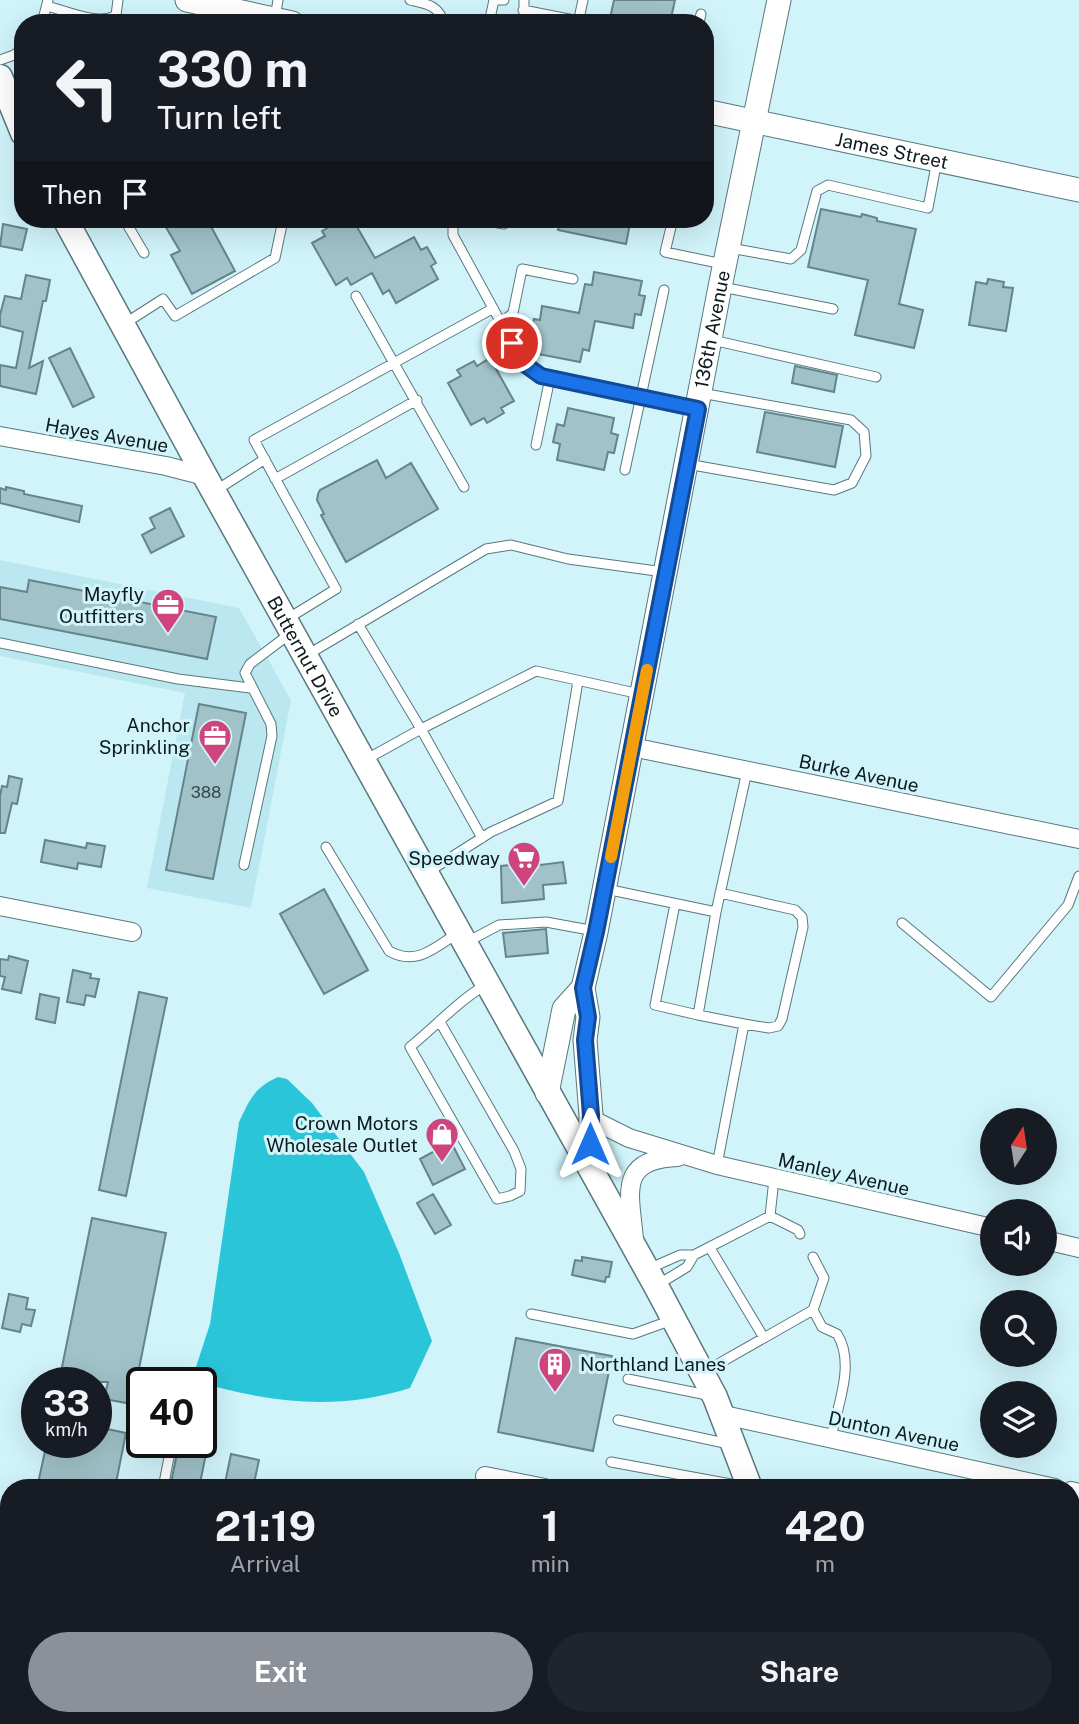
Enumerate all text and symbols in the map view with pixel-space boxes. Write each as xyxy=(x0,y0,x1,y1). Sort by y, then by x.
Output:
text: 330 m xyxy=(157,40,308,98)
icon: left xyxy=(42,42,133,133)
text: Turn left xyxy=(157,99,282,136)
street label: James Street xyxy=(833,128,950,173)
icon: arrive xyxy=(116,175,154,213)
text: Then xyxy=(42,179,102,210)
street label: 136th Avenue xyxy=(690,268,734,390)
pin xyxy=(482,313,542,373)
icon: arrive xyxy=(493,324,531,362)
street label: Hayes Avenue xyxy=(44,413,170,457)
place label: Mayfly Outfitters xyxy=(59,583,144,627)
office icon: Mayfly Outfitters xyxy=(149,586,187,635)
street label: Butternut Drive xyxy=(263,592,348,721)
place label: Anchor Sprinkling xyxy=(99,714,190,758)
office icon: Anchor Sprinkling xyxy=(196,717,234,766)
street label: Burke Avenue xyxy=(797,750,921,796)
house number: 388 xyxy=(191,783,221,802)
supermarket icon: Speedway xyxy=(505,839,543,888)
place label: Speedway xyxy=(408,847,500,869)
position arrow xyxy=(553,1107,627,1181)
north arrow xyxy=(980,1108,1057,1185)
map controls xyxy=(980,1108,1057,1458)
place label: Crown Motors Wholesale Outlet xyxy=(266,1112,418,1156)
shop icon: Crown Motors Wholesale Outlet xyxy=(423,1115,461,1164)
street label: Manley Avenue xyxy=(776,1148,912,1200)
button: sound xyxy=(980,1199,1057,1276)
button: search xyxy=(980,1290,1057,1367)
building icon: Northland Lanes xyxy=(536,1345,574,1394)
place label: Northland Lanes xyxy=(580,1353,726,1375)
speed limit sign: 40 xyxy=(126,1367,217,1458)
button: layers xyxy=(980,1381,1057,1458)
text: 33 xyxy=(43,1383,90,1424)
street label: Dunton Avenue xyxy=(826,1406,962,1456)
text: km/h xyxy=(45,1419,88,1440)
text: 21:19 xyxy=(215,1501,316,1550)
text: 1 xyxy=(541,1501,559,1550)
text: 420 xyxy=(784,1501,865,1550)
text: Arrival xyxy=(230,1550,301,1577)
text: min xyxy=(531,1550,570,1577)
text: m xyxy=(815,1550,835,1577)
button: Exit xyxy=(28,1632,533,1712)
button: Share xyxy=(547,1632,1052,1712)

